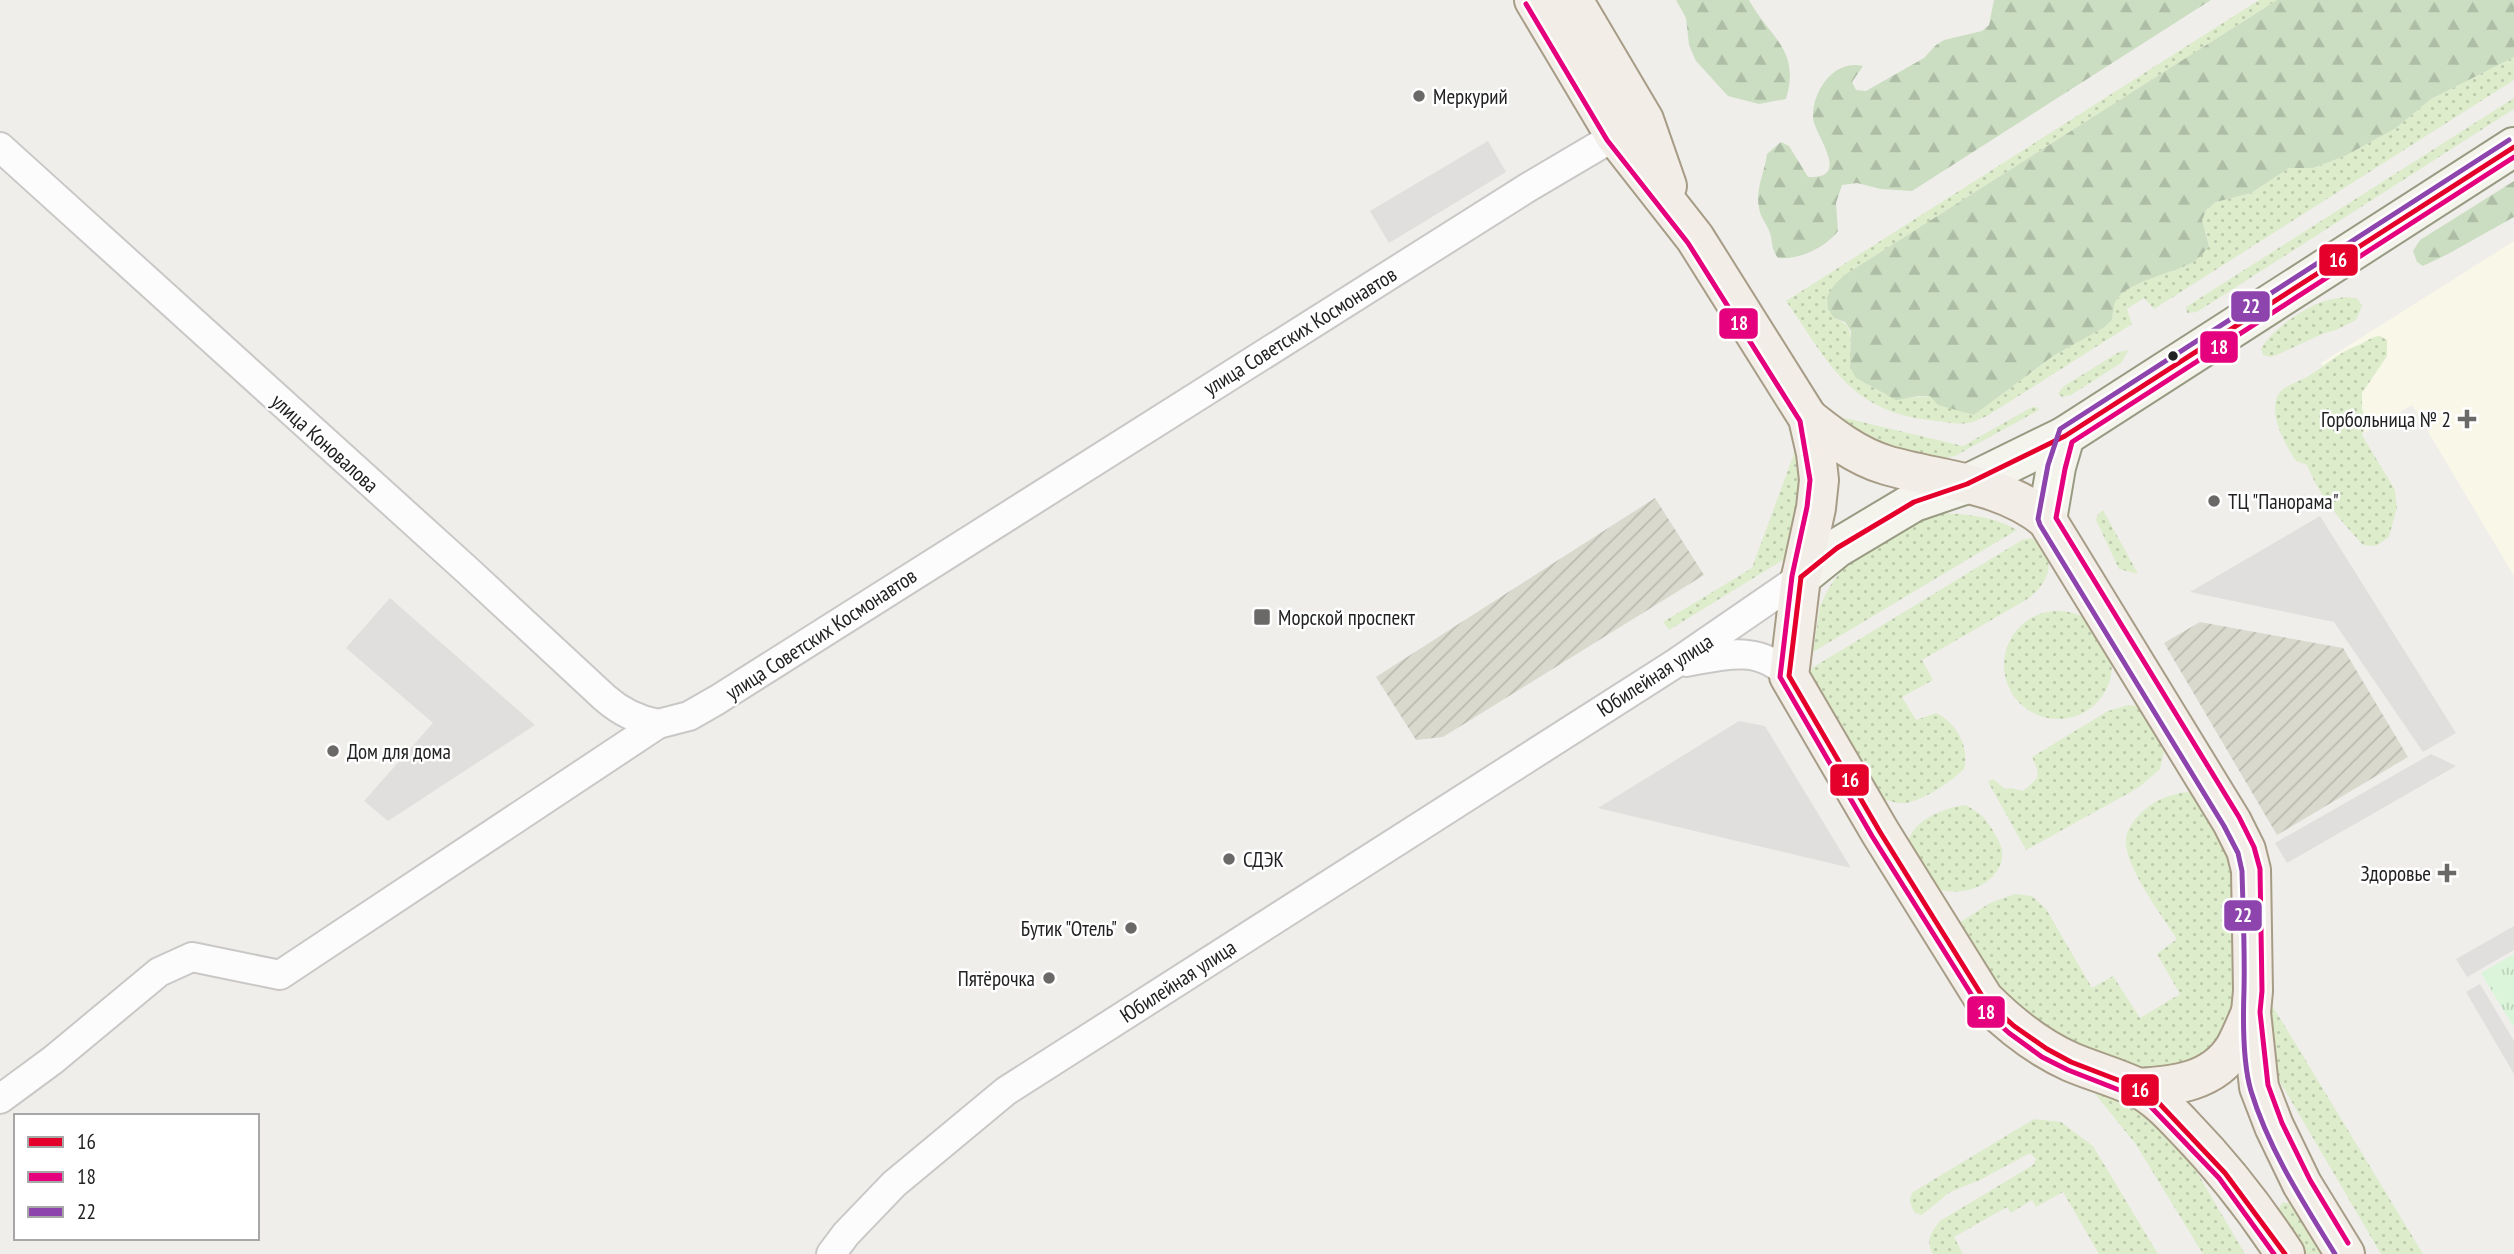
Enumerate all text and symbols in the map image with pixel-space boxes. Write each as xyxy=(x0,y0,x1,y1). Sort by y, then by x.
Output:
place label: Меркурий xyxy=(1433,83,1508,110)
marker: Меркурий xyxy=(1411,88,1427,104)
line badge: 16 xyxy=(2318,243,2359,277)
text: 16 xyxy=(2329,248,2347,272)
street label: улица Советских Космонавтов xyxy=(1198,261,1402,401)
line badge: 22 xyxy=(2230,290,2271,323)
text: 22 xyxy=(2242,294,2260,318)
line badge: 18 xyxy=(1718,307,1759,340)
text: 18 xyxy=(1730,311,1748,335)
line badge: 18 xyxy=(2199,330,2239,364)
text: 18 xyxy=(2210,335,2228,359)
unlabelled marker xyxy=(2166,349,2180,363)
street label: улица Коновалова xyxy=(266,388,384,498)
place label: Горбольница № 2 xyxy=(2321,406,2451,433)
marker: Горбольница № 2 xyxy=(2457,409,2477,429)
place label: ТЦ "Панорама" xyxy=(2228,488,2339,515)
marker: ТЦ "Панорама" xyxy=(2206,493,2222,509)
street label: улица Советских Космонавтов xyxy=(720,562,922,706)
place label: Морской проспект xyxy=(1278,604,1415,631)
marker: Морской проспект xyxy=(1252,607,1272,627)
street label: Юбилейная улица xyxy=(1592,627,1718,723)
place label: Дом для дома xyxy=(347,738,451,765)
marker: Дом для дома xyxy=(325,743,341,759)
line badge: 16 xyxy=(1829,763,1870,797)
text: 16 xyxy=(1841,768,1859,792)
place label: СДЭК xyxy=(1243,846,1284,873)
marker: СДЭК xyxy=(1221,851,1237,867)
place label: Здоровье xyxy=(2361,860,2431,887)
marker: Здоровье xyxy=(2437,863,2457,883)
line badge: 22 xyxy=(2223,899,2263,932)
text: 22 xyxy=(2234,903,2252,927)
place label: Бутик "Отель" xyxy=(1021,915,1117,942)
marker: Бутик "Отель" xyxy=(1123,920,1139,936)
street label: Юбилейная улица xyxy=(1115,933,1241,1029)
place label: Пятёрочка xyxy=(958,965,1035,992)
marker: Пятёрочка xyxy=(1041,970,1057,986)
line badge: 18 xyxy=(1966,995,2006,1029)
text: 18 xyxy=(1977,1000,1995,1024)
line badge: 16 xyxy=(2120,1073,2160,1107)
text: 16 xyxy=(2131,1078,2149,1102)
legend xyxy=(14,1114,259,1240)
text: 16 xyxy=(77,1128,96,1155)
text: 18 xyxy=(77,1163,96,1190)
text: 22 xyxy=(77,1198,96,1225)

